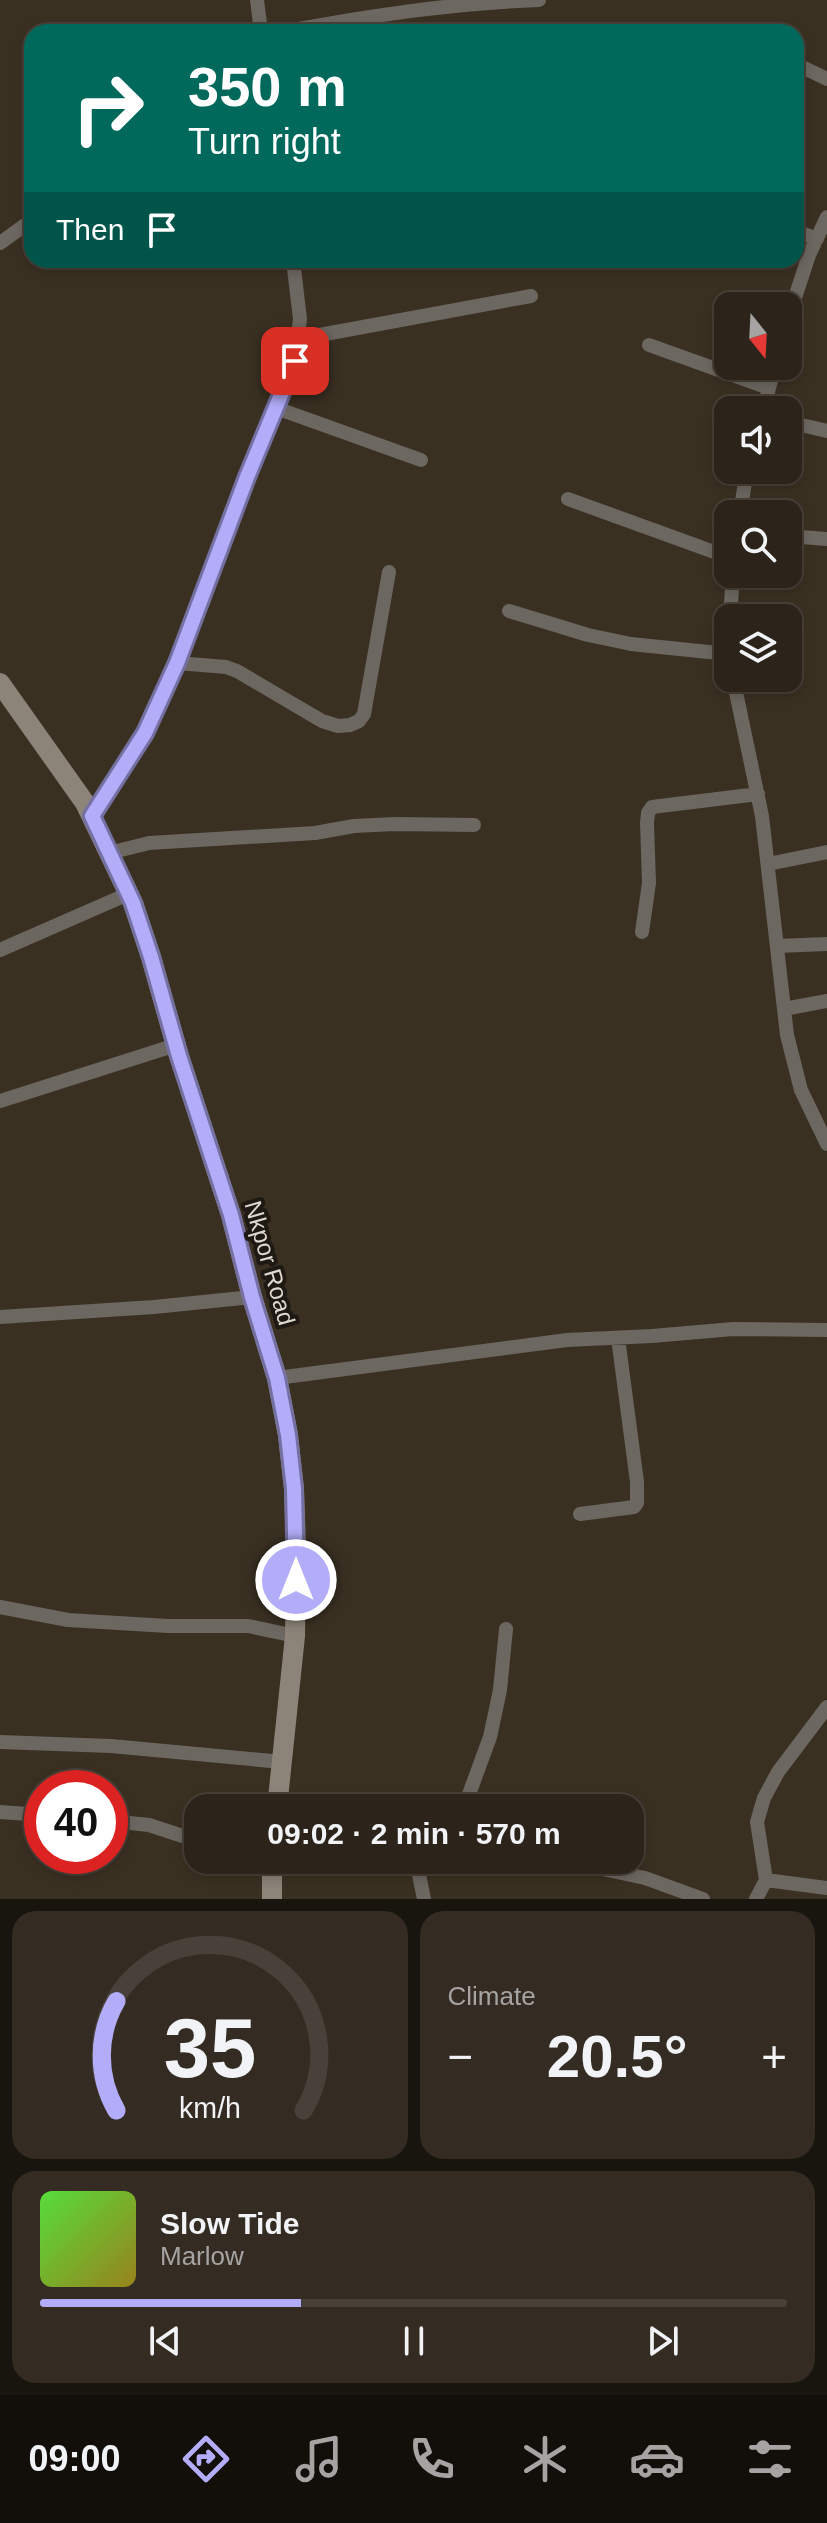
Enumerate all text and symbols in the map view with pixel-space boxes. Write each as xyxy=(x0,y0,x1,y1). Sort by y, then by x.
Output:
text: 350 m xyxy=(188,55,347,118)
icon: right xyxy=(56,56,160,160)
text: Turn right xyxy=(188,121,341,162)
icon: arrive xyxy=(140,208,184,252)
text: Then xyxy=(56,213,124,246)
north arrow xyxy=(714,292,802,380)
map controls xyxy=(714,292,802,692)
pin xyxy=(261,327,329,395)
icon: arrive xyxy=(273,339,317,383)
button: sound xyxy=(714,396,802,484)
button: search xyxy=(714,500,802,588)
button: layers xyxy=(714,604,802,692)
street label: Nkpor Road xyxy=(239,1198,301,1328)
position arrow xyxy=(254,1538,338,1622)
speed limit sign: 40 xyxy=(24,1770,128,1874)
text: 09:02 · 2 min · 570 m xyxy=(267,1817,561,1850)
text: Climate xyxy=(448,1981,536,2011)
text: 35 xyxy=(163,2002,256,2095)
text: 20.5° xyxy=(547,2023,688,2090)
text: − xyxy=(448,2032,473,2081)
text: + xyxy=(761,2032,787,2081)
text: km/h xyxy=(179,2092,241,2124)
text: Slow Tide xyxy=(160,2207,299,2240)
text: Marlow xyxy=(160,2241,244,2271)
icon: previous xyxy=(143,2319,187,2363)
icon: pause xyxy=(392,2319,436,2363)
icon: next xyxy=(641,2319,685,2363)
icon: directions xyxy=(178,2431,234,2487)
icon: music xyxy=(291,2431,347,2487)
icon: phone xyxy=(404,2431,460,2487)
icon: climate xyxy=(517,2431,573,2487)
icon: car xyxy=(629,2431,685,2487)
icon: filters xyxy=(742,2431,798,2487)
text: 09:00 xyxy=(28,2438,121,2479)

